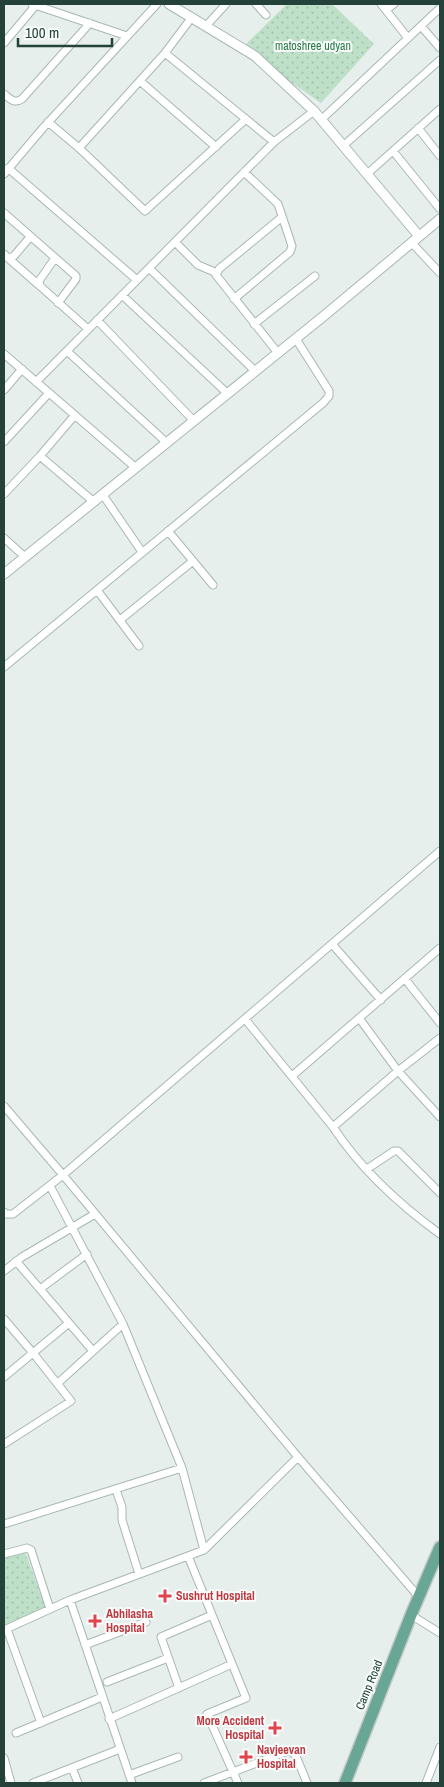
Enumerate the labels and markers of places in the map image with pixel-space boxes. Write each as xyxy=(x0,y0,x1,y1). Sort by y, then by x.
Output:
place label: Sushrut Hospital xyxy=(176,1588,255,1604)
marker: Sushrut Hospital xyxy=(158,1589,172,1603)
place label: Abhilasha Hospital xyxy=(106,1606,154,1636)
marker: Abhilasha Hospital xyxy=(88,1614,102,1628)
place label: More Accident Hospital xyxy=(197,1713,265,1743)
marker: More Accident Hospital xyxy=(268,1721,282,1735)
place label: Navjeevan Hospital xyxy=(257,1742,306,1772)
marker: Navjeevan Hospital xyxy=(239,1750,253,1764)

